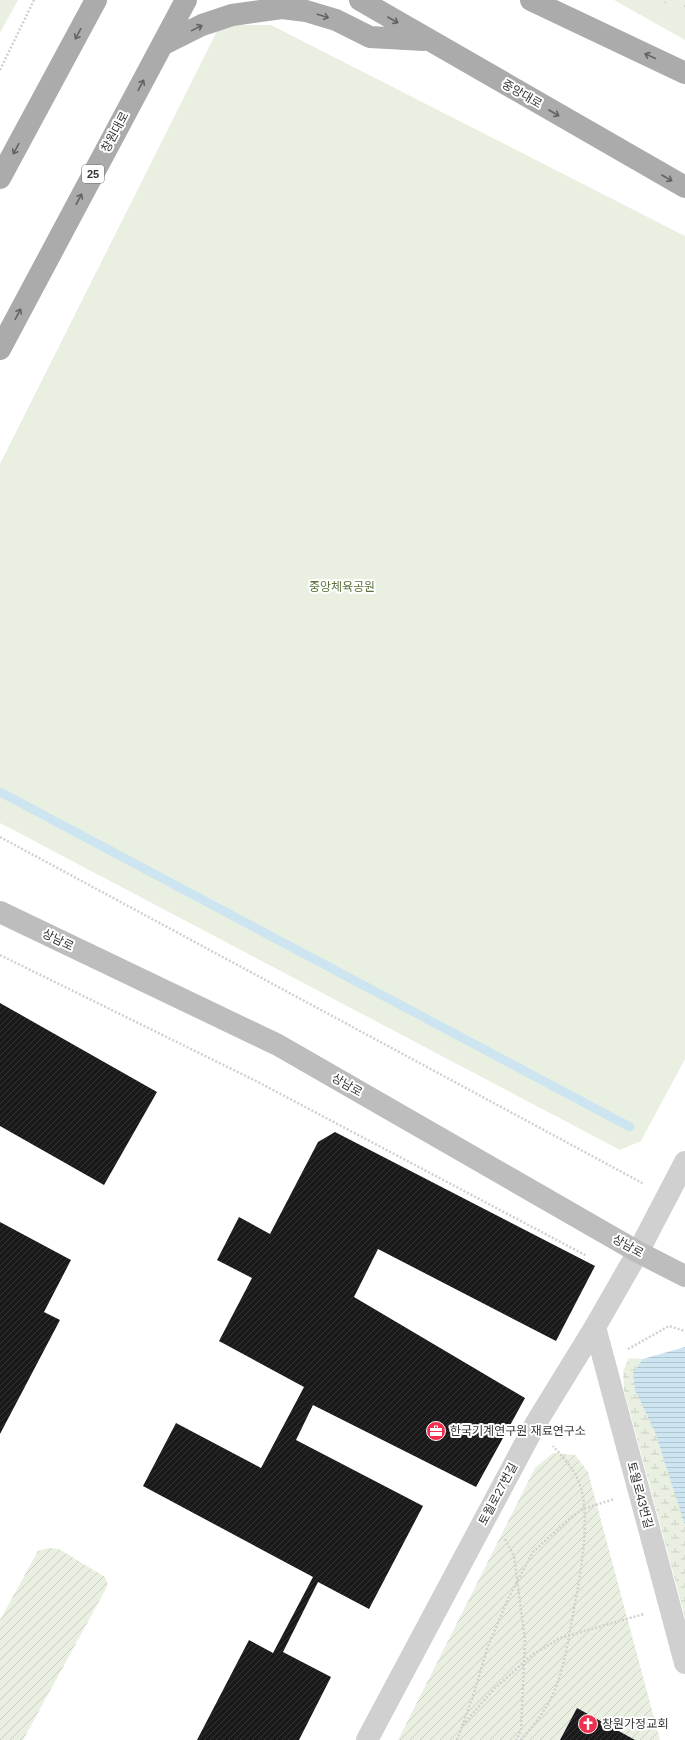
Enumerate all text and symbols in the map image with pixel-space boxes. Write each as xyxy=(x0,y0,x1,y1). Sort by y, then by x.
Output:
one-way arrow xyxy=(316,13,329,20)
one-way arrow xyxy=(387,16,399,24)
one-way arrow xyxy=(190,24,202,31)
one-way arrow xyxy=(73,28,81,40)
one-way arrow xyxy=(644,52,656,59)
street label: 중앙대로 xyxy=(499,77,545,111)
one-way arrow xyxy=(137,79,145,91)
street label: 창원대로 xyxy=(98,109,132,155)
one-way arrow xyxy=(548,109,560,117)
one-way arrow xyxy=(11,143,19,155)
road number: 25 xyxy=(82,165,104,183)
one-way arrow xyxy=(661,174,673,182)
one-way arrow xyxy=(76,194,84,206)
one-way arrow xyxy=(15,308,23,320)
park label: 중앙체육공원 xyxy=(309,580,375,594)
street label: 상남로 xyxy=(40,926,76,954)
street label: 상남로 xyxy=(329,1071,365,1099)
street label: 상남로 xyxy=(610,1232,646,1260)
office icon: 한국기계연구원 재료연구소 xyxy=(425,1420,447,1442)
place label: 한국기계연구원 재료연구소 xyxy=(450,1424,586,1438)
street label: 토월로27번길 xyxy=(476,1460,520,1528)
street label: 토월로43번길 xyxy=(624,1460,656,1530)
church icon: 창원가정교회 xyxy=(577,1713,599,1735)
place label: 창원가정교회 xyxy=(602,1717,668,1731)

